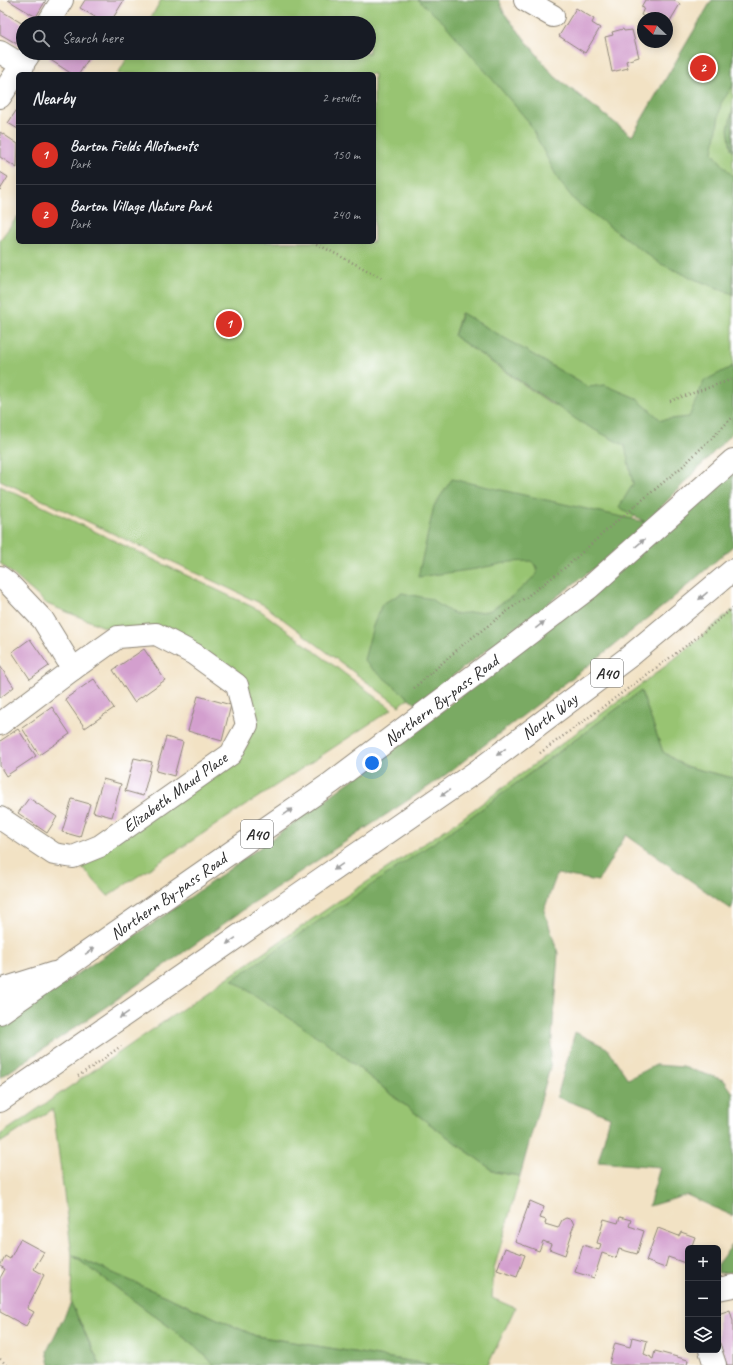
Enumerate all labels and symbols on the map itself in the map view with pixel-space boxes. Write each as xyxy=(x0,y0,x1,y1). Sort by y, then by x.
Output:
north arrow xyxy=(637,12,673,48)
pin: 2 xyxy=(690,53,716,83)
pin: 1 xyxy=(216,309,242,339)
one-way arrow xyxy=(635,538,645,547)
one-way arrow xyxy=(698,591,709,600)
one-way arrow xyxy=(534,621,545,629)
street label: Northern By-pass Road xyxy=(380,649,504,750)
road number: A40 xyxy=(591,659,623,687)
street label: North Way xyxy=(517,688,582,744)
street label: Elizabeth Maud Place xyxy=(119,747,233,837)
one-way arrow xyxy=(496,748,506,756)
your location xyxy=(362,753,382,773)
one-way arrow xyxy=(440,789,450,797)
one-way arrow xyxy=(283,808,294,816)
road number: A40 xyxy=(241,820,273,848)
street label: Northern By-pass Road xyxy=(106,847,232,944)
one-way arrow xyxy=(333,863,343,871)
one-way arrow xyxy=(226,937,236,945)
one-way arrow xyxy=(85,947,95,955)
one-way arrow xyxy=(119,1011,130,1019)

